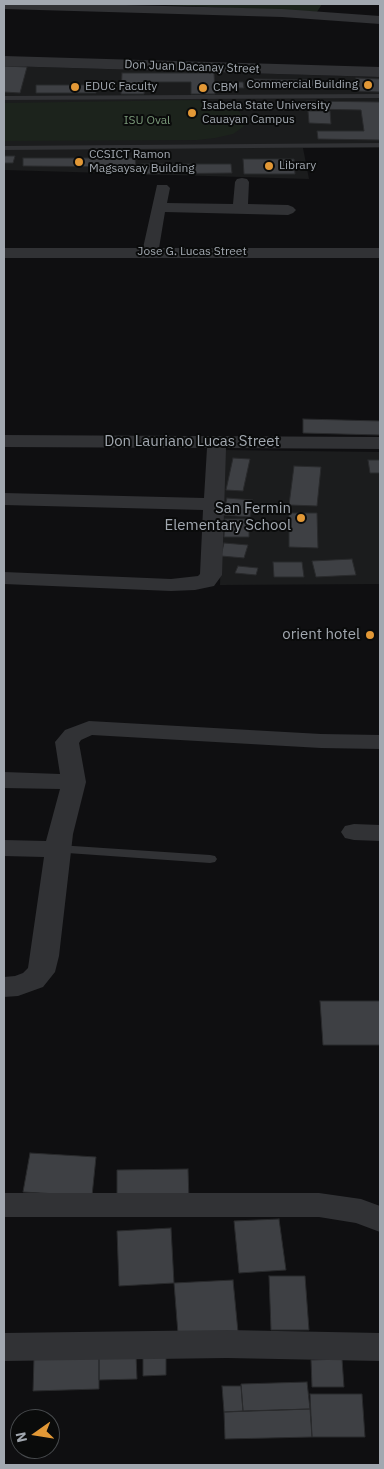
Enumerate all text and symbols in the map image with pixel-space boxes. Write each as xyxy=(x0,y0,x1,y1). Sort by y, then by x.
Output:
street label: Don Juan Dacanay Street xyxy=(124,57,260,77)
place label: Commercial Building xyxy=(246,78,358,92)
marker: Commercial Building xyxy=(362,79,374,91)
place label: EDUC Faculty xyxy=(85,80,157,94)
marker: EDUC Faculty xyxy=(69,81,81,93)
place label: CBM xyxy=(213,81,238,95)
marker: CBM xyxy=(197,82,209,94)
place label: Isabela State University Cauayan Campus xyxy=(202,99,330,127)
marker: Isabela State University Cauayan Campus xyxy=(186,107,198,119)
park label: ISU Oval xyxy=(124,114,170,128)
place label: CCSICT Ramon Magsaysay Building xyxy=(89,148,195,176)
marker: CCSICT Ramon Magsaysay Building xyxy=(73,156,85,168)
place label: Library xyxy=(279,159,316,173)
marker: Library xyxy=(263,160,275,172)
street label: Jose G. Lucas Street xyxy=(137,245,247,259)
street label: Don Lauriano Lucas Street xyxy=(104,433,280,451)
place label: San Fermin Elementary School xyxy=(164,500,291,535)
marker: San Fermin Elementary School xyxy=(295,512,307,524)
place label: orient hotel xyxy=(282,626,360,644)
marker: orient hotel xyxy=(364,629,376,641)
north arrow xyxy=(10,1409,60,1459)
text: N xyxy=(11,1430,31,1444)

